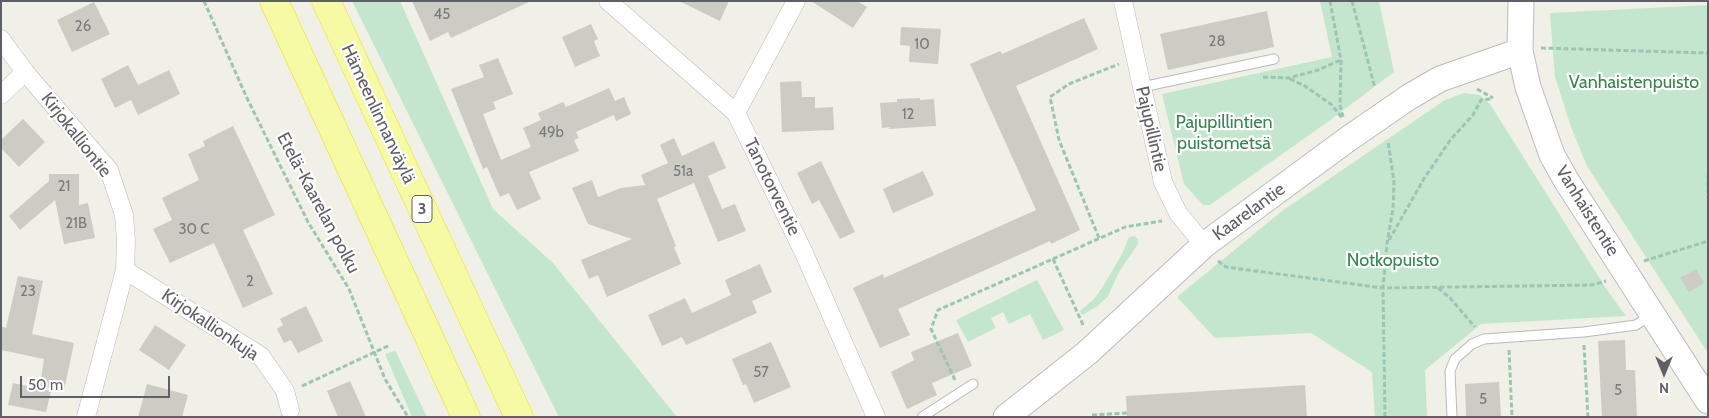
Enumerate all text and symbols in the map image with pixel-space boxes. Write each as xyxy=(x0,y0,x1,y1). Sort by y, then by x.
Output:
house number: 45 xyxy=(434,6,450,24)
house number: 26 xyxy=(75,18,91,36)
house number: 28 xyxy=(1209,33,1225,51)
house number: 10 xyxy=(914,36,930,54)
street label: Hämeenlinnanväylä xyxy=(336,41,420,187)
park label: Vanhaistenpuisto xyxy=(1569,72,1699,94)
street label: Pajupillintie xyxy=(1131,84,1171,174)
street label: Kirjokalliontie xyxy=(36,88,116,182)
house number: 12 xyxy=(902,106,914,124)
park label: Pajupillintien puistometsä xyxy=(1175,112,1273,154)
house number: 49b xyxy=(538,124,564,142)
street label: Etelä-Kaarelan polku xyxy=(272,129,364,277)
street label: Tanotorventie xyxy=(739,135,805,239)
street label: Vanhaistentie xyxy=(1551,162,1623,260)
house number: 51a xyxy=(673,163,693,181)
house number: 21 xyxy=(58,178,70,196)
street label: Kaarelantie xyxy=(1209,179,1289,245)
road number: 3 xyxy=(412,195,432,222)
house number: 21B xyxy=(65,215,87,233)
house number: 30 C xyxy=(178,221,210,239)
park label: Notkopuisto xyxy=(1347,250,1439,272)
house number: 2 xyxy=(246,273,254,291)
house number: 23 xyxy=(20,283,36,301)
street label: Kirjokallionkuja xyxy=(157,285,263,365)
north arrow xyxy=(1639,348,1689,398)
house number: 57 xyxy=(753,364,769,382)
scale bar xyxy=(22,366,172,398)
text: 50 m xyxy=(28,376,63,394)
text: N xyxy=(1659,379,1669,397)
house number: 5 xyxy=(1614,382,1622,400)
house number: 5 xyxy=(1479,391,1487,409)

